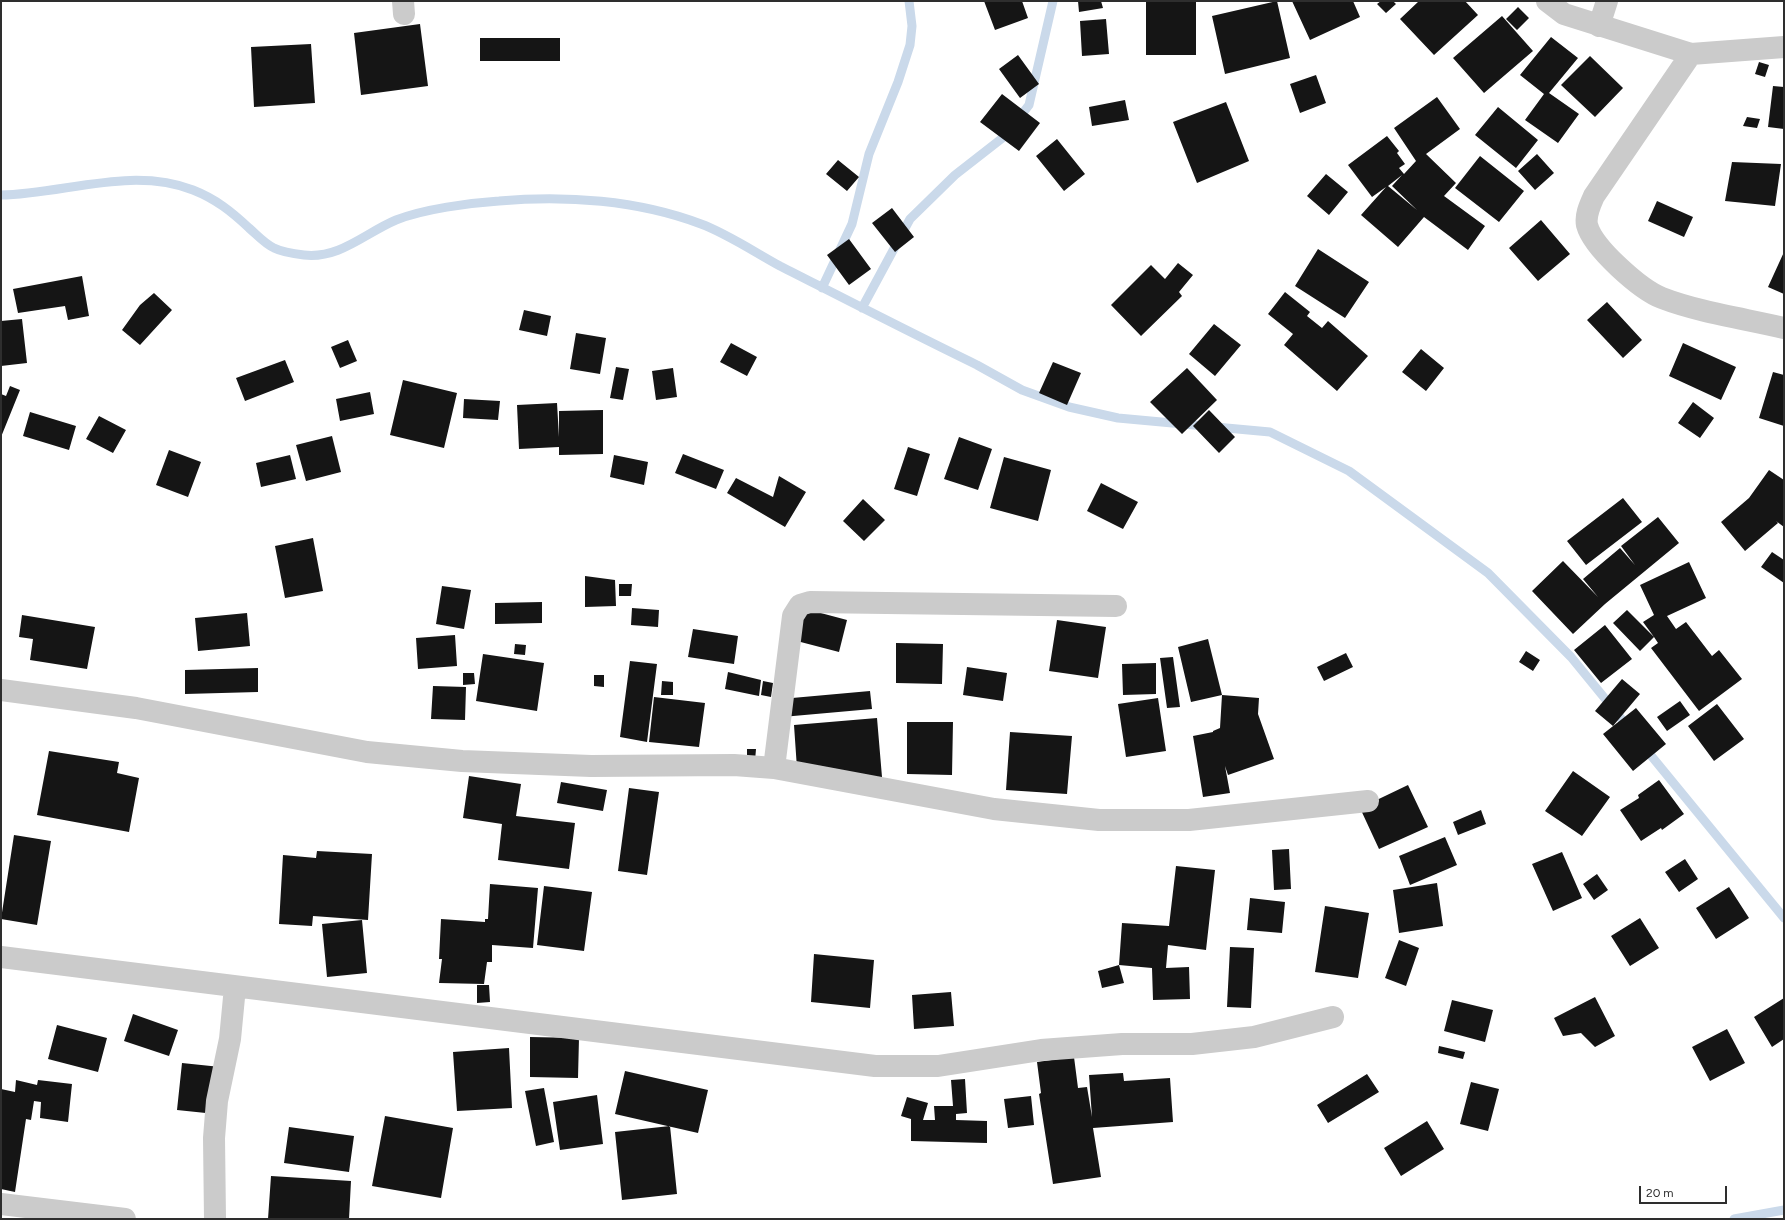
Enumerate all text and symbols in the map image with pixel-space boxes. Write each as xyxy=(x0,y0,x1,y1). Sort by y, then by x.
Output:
scale bar xyxy=(1641,1178,1729,1204)
text: 20 m xyxy=(1646,1186,1674,1200)

